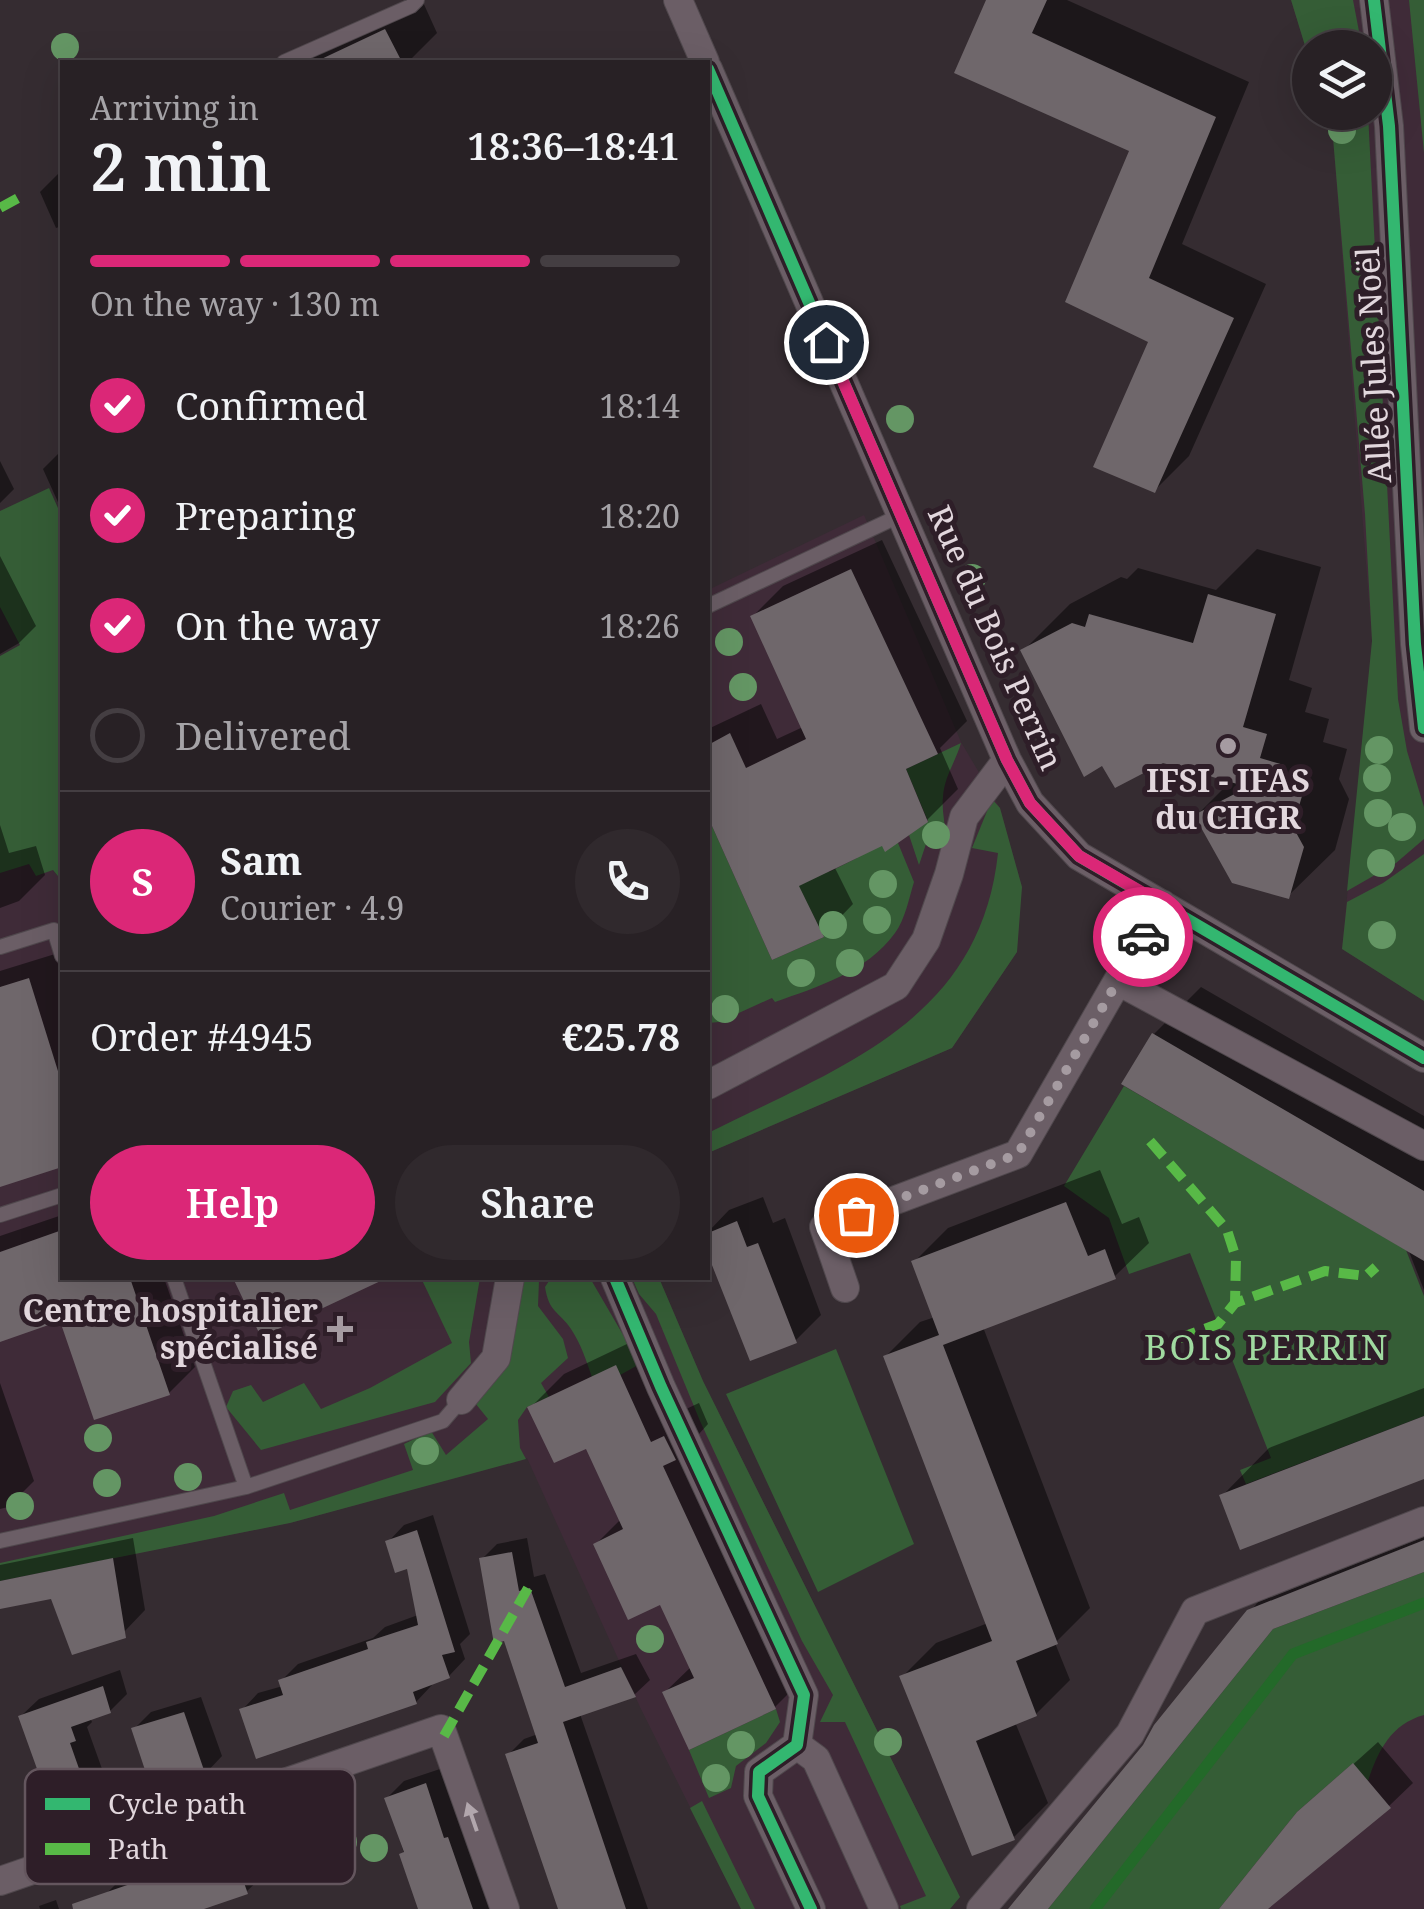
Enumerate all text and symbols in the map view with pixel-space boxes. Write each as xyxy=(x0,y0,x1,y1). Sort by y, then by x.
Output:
map controls xyxy=(1292,30,1392,130)
button: layers xyxy=(1292,30,1392,130)
text: Arriving in xyxy=(90,86,259,129)
text: 18:36–18:41 xyxy=(467,119,680,171)
text: 2 min xyxy=(90,122,272,210)
street label: Allée Jules Noël xyxy=(1345,246,1400,484)
text: On the way · 130 m xyxy=(90,282,380,325)
pin xyxy=(784,300,869,385)
icon: home xyxy=(799,315,854,370)
icon: check xyxy=(90,378,145,433)
text: Confirmed xyxy=(175,379,367,431)
text: 18:14 xyxy=(599,384,680,427)
icon: check xyxy=(90,488,145,543)
text: Preparing xyxy=(175,489,356,541)
text: 18:20 xyxy=(599,494,680,537)
street label: Rue du Bois Perrin xyxy=(919,499,1074,776)
icon: check xyxy=(90,598,145,653)
text: On the way xyxy=(175,599,380,651)
text: 18:26 xyxy=(599,604,680,647)
text: Delivered xyxy=(175,709,351,761)
marker: IFSI - IFAS du CHGR xyxy=(1217,735,1239,757)
place label: IFSI - IFAS du CHGR xyxy=(1146,758,1310,838)
button: phone xyxy=(575,829,680,934)
text: Sam xyxy=(220,834,302,886)
text: S xyxy=(131,855,154,907)
text: Courier · 4.9 xyxy=(220,886,404,929)
courier xyxy=(1093,887,1193,987)
icon: car xyxy=(1116,910,1171,965)
text: Order #4945 xyxy=(90,1010,314,1062)
text: €25.78 xyxy=(562,1010,680,1062)
button: Help xyxy=(90,1145,375,1260)
button: Share xyxy=(395,1145,680,1260)
pin xyxy=(814,1173,899,1258)
icon: bag xyxy=(829,1188,884,1243)
place label: Centre hospitalier spécialisé xyxy=(23,1288,318,1368)
marker: Centre hospitalier spécialisé xyxy=(327,1316,353,1342)
district label: BOIS PERRIN xyxy=(1144,1323,1390,1370)
legend xyxy=(25,1769,355,1884)
text: Cycle path xyxy=(108,1784,246,1822)
one-way arrow xyxy=(464,1802,479,1832)
text: Path xyxy=(108,1829,168,1867)

